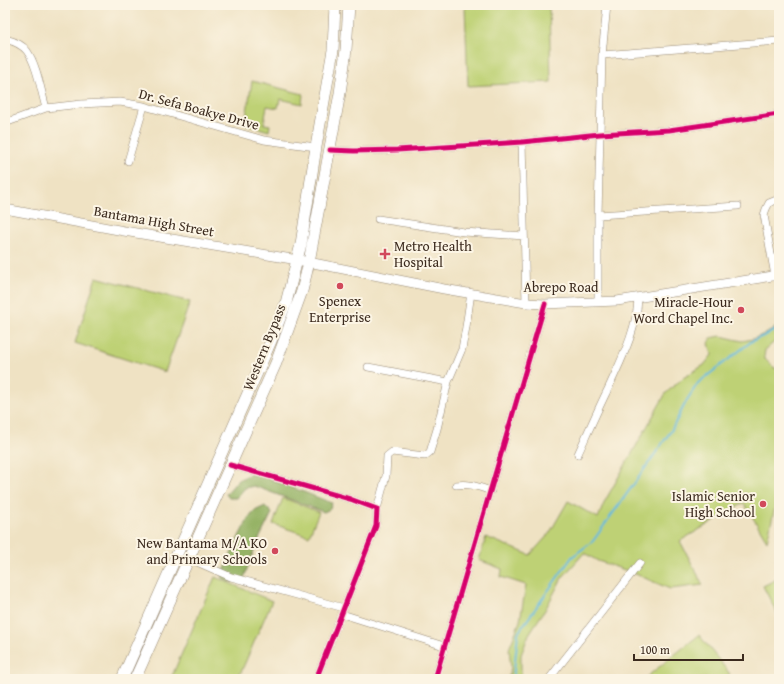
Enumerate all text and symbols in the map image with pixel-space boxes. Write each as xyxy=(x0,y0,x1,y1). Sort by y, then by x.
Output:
street label: Dr. Sefa Boakye Drive xyxy=(137,83,262,135)
street label: Bantama High Street xyxy=(92,201,216,241)
place label: Metro Health Hospital xyxy=(394,236,472,272)
marker: Metro Health Hospital xyxy=(379,248,391,260)
street label: Abrepo Road xyxy=(524,277,599,297)
marker: Spenex Enterprise xyxy=(335,281,345,291)
place label: Spenex Enterprise xyxy=(309,291,371,327)
place label: Miracle-Hour Word Chapel Inc. xyxy=(633,292,733,328)
street label: Western Bypass xyxy=(238,301,290,393)
marker: Miracle-Hour Word Chapel Inc. xyxy=(736,305,746,315)
place label: Islamic Senior High School xyxy=(672,486,755,522)
marker: Islamic Senior High School xyxy=(758,499,768,509)
place label: New Bantama M/A KO and Primary Schools xyxy=(137,533,267,569)
marker: New Bantama M/A KO and Primary Schools xyxy=(270,546,280,556)
scale bar xyxy=(634,636,743,662)
text: 100 m xyxy=(640,641,670,658)

